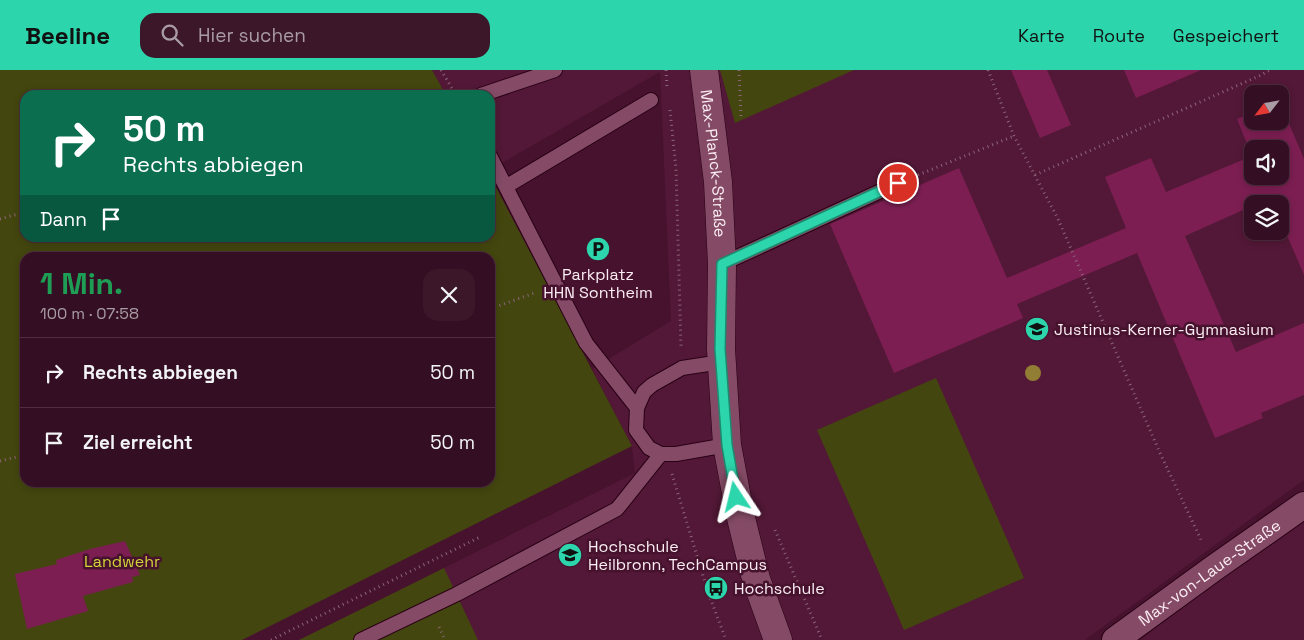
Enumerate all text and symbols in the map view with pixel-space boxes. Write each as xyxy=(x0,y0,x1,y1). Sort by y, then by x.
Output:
search box xyxy=(140,13,490,58)
text: Beeline xyxy=(25,20,110,51)
icon: search xyxy=(158,21,186,49)
text: Hier suchen xyxy=(198,23,306,48)
text: Karte xyxy=(1018,24,1065,47)
text: Route xyxy=(1093,24,1145,47)
text: Gespeichert xyxy=(1173,24,1279,47)
north arrow xyxy=(1244,85,1289,130)
map controls xyxy=(1244,85,1289,240)
street label: Max-Planck-Straße xyxy=(696,88,731,238)
text: 50 m xyxy=(123,107,205,151)
icon: right xyxy=(40,110,105,175)
button: sound xyxy=(1244,140,1289,185)
text: Rechts abbiegen xyxy=(123,150,304,178)
pin xyxy=(877,162,919,204)
icon: arrive xyxy=(884,169,912,197)
button: layers xyxy=(1244,195,1289,240)
icon: arrive xyxy=(97,205,125,233)
text: Dann xyxy=(40,207,87,232)
parking icon: Parkplatz HHN Sontheim xyxy=(585,236,611,262)
text: 1 Min. xyxy=(40,264,123,303)
place label: Parkplatz HHN Sontheim xyxy=(543,264,653,303)
button: close xyxy=(423,269,475,321)
text: 100 m · 07:58 xyxy=(40,303,139,324)
school or university icon: Justinus-Kerner-Gymnasium xyxy=(1024,316,1050,342)
place label: Justinus-Kerner-Gymnasium xyxy=(1054,319,1274,340)
icon: right xyxy=(40,359,68,387)
text: Rechts abbiegen xyxy=(83,360,238,385)
text: 50 m xyxy=(430,360,475,385)
icon: arrive xyxy=(40,429,68,457)
text: Ziel erreicht xyxy=(83,430,193,455)
text: 50 m xyxy=(430,430,475,455)
position arrow xyxy=(709,470,761,522)
street label: Max-von-Laue-Straße xyxy=(1134,515,1285,631)
place label: Hochschule Heilbronn, TechCampus xyxy=(588,536,767,575)
school or university icon: Hochschule Heilbronn, TechCampus xyxy=(557,542,583,568)
park label: Landwehr xyxy=(84,551,160,572)
bus stop icon: Hochschule xyxy=(703,575,729,601)
place label: Hochschule xyxy=(734,578,825,599)

